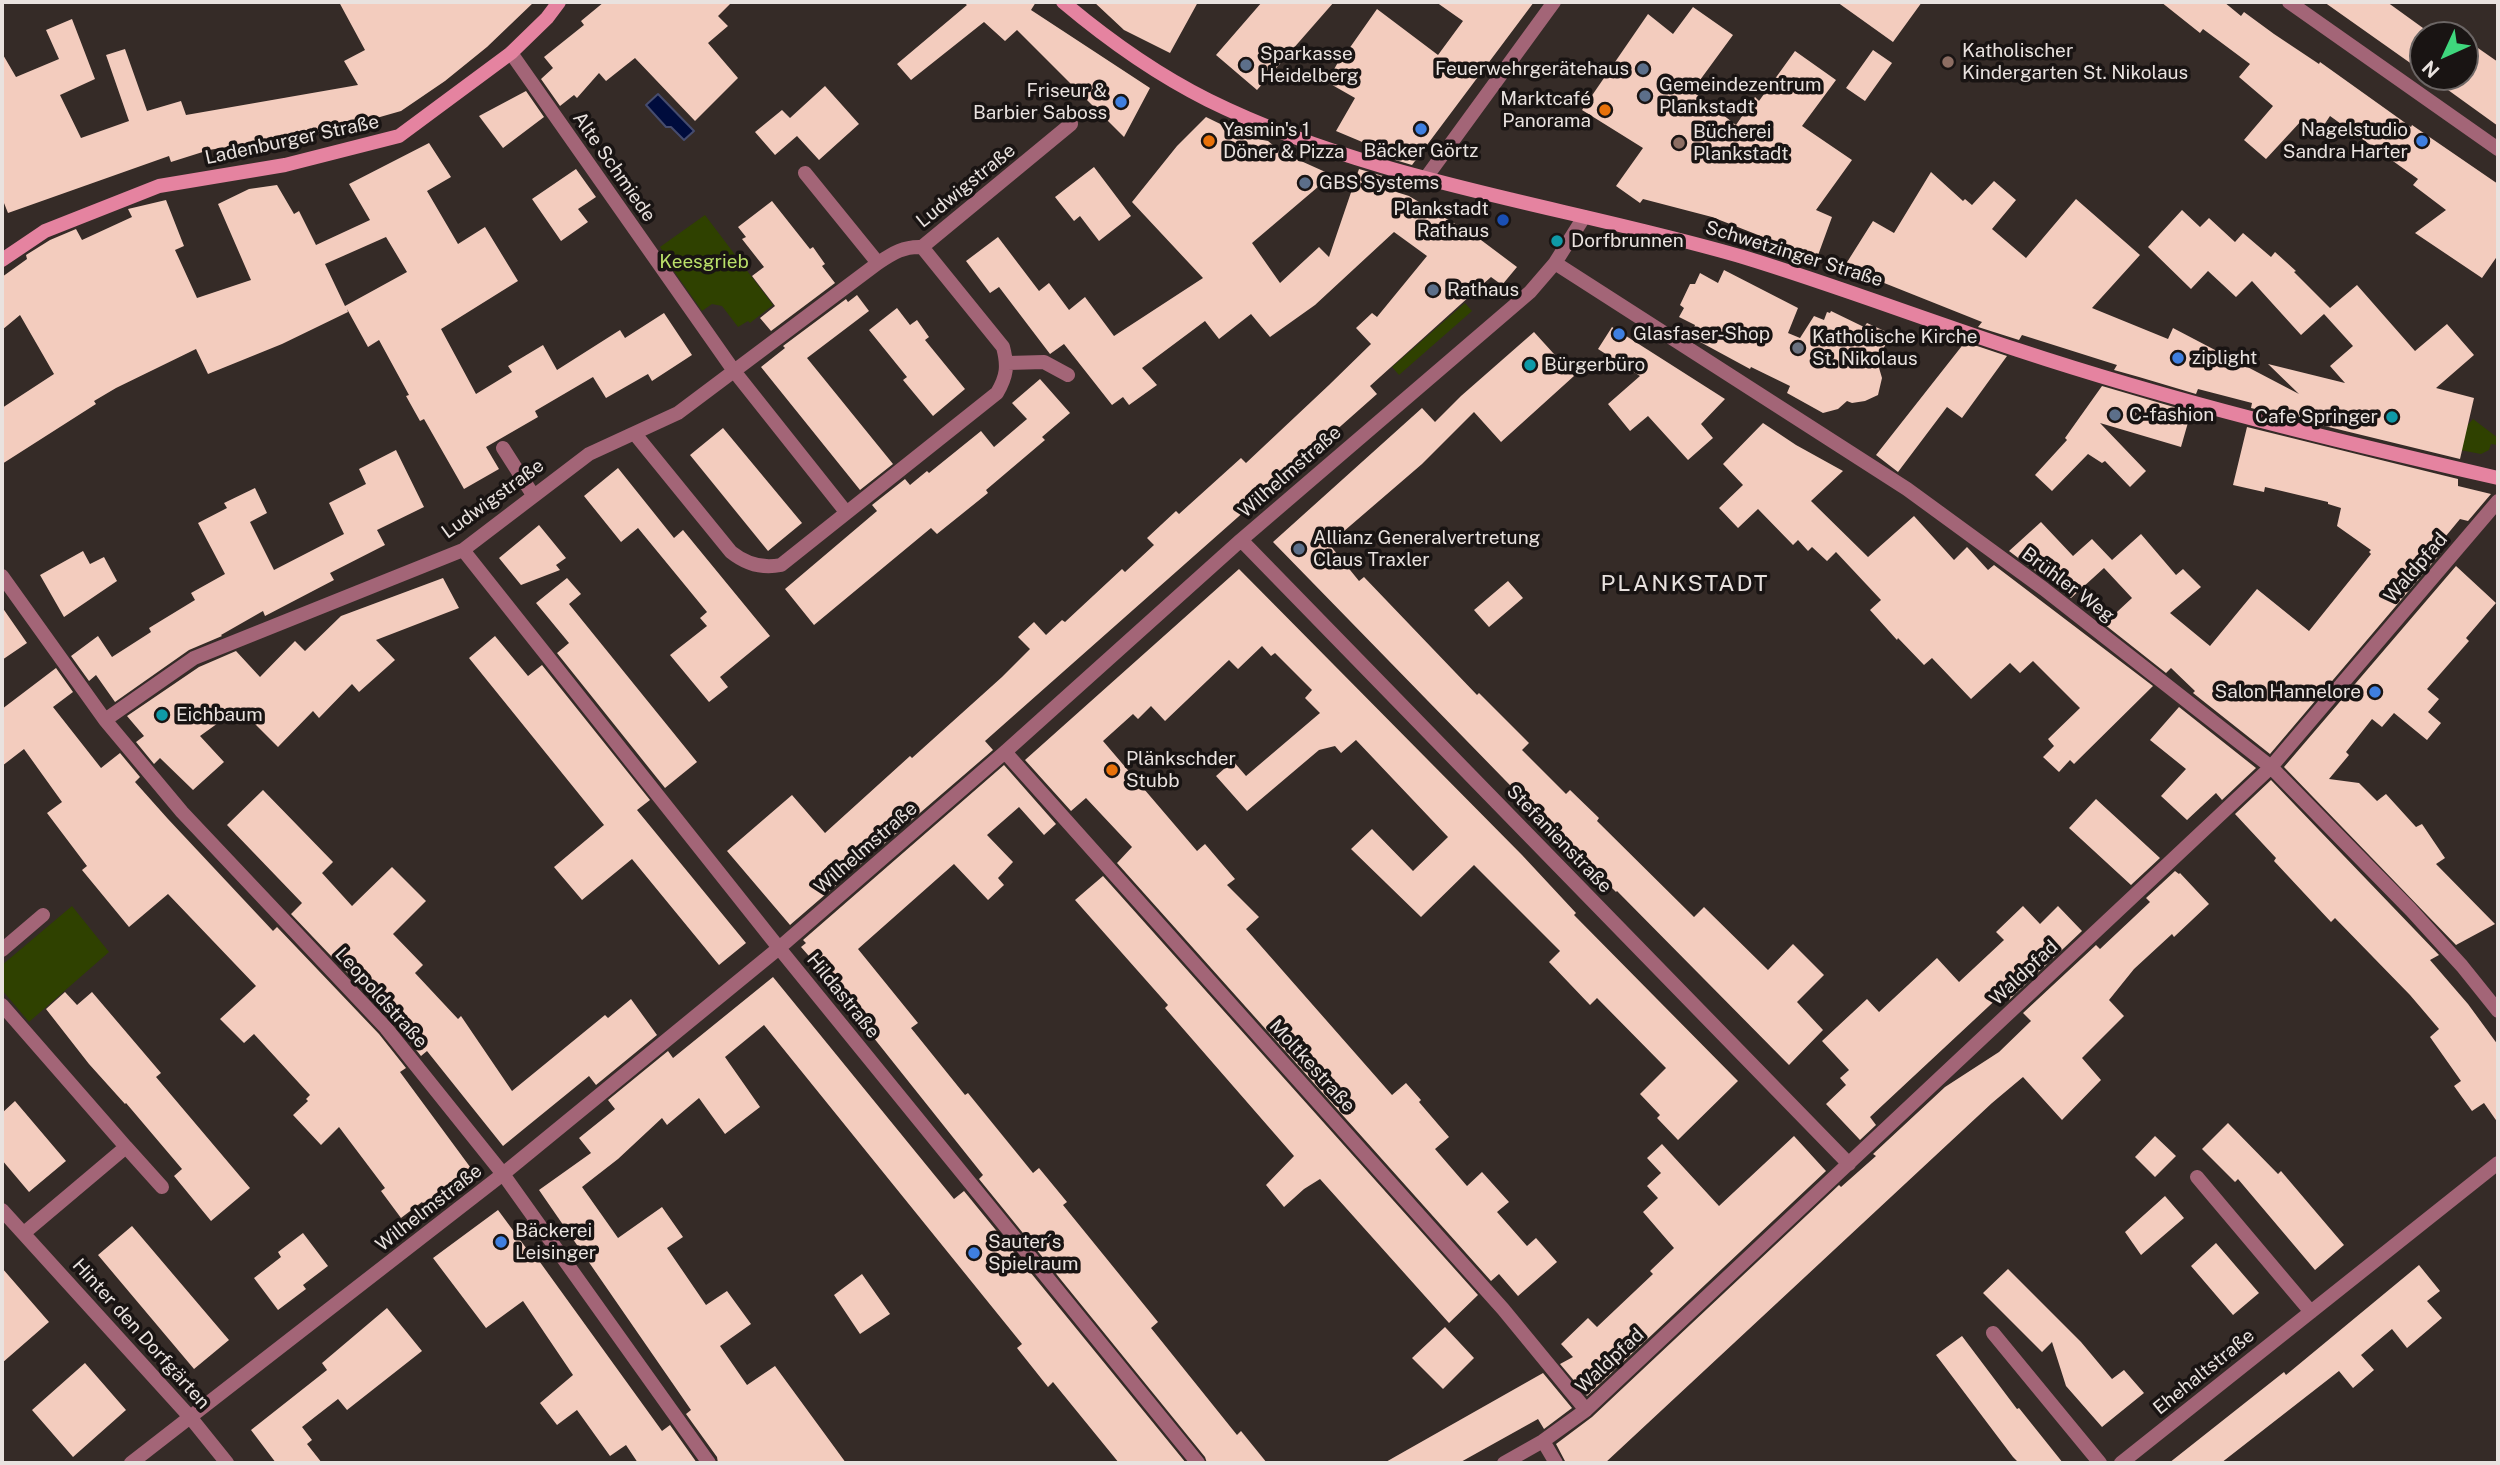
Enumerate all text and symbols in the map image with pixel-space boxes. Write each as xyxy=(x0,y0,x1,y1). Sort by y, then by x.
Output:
north arrow xyxy=(2409,21,2479,91)
place label: Katholischer Kindergarten St. Nikolaus xyxy=(1962,40,2188,84)
place label: Sparkasse Heidelberg xyxy=(1260,43,1359,87)
marker: Katholischer Kindergarten St. Nikolaus xyxy=(1940,54,1956,70)
text: N xyxy=(2418,56,2444,82)
marker: Sparkasse Heidelberg xyxy=(1238,57,1254,73)
place label: Feuerwehrgerätehaus xyxy=(1435,58,1629,80)
marker: Feuerwehrgerätehaus xyxy=(1635,61,1651,77)
place label: Gemeindezentrum Plankstadt xyxy=(1659,74,1821,118)
place label: Friseur & Barbier Saboss xyxy=(973,80,1107,124)
place label: Marktcafé Panorama xyxy=(1500,88,1591,132)
marker: Gemeindezentrum Plankstadt xyxy=(1637,88,1653,104)
marker: Friseur & Barbier Saboss xyxy=(1113,94,1129,110)
marker: Marktcafé Panorama xyxy=(1597,102,1613,118)
street label: Alte Schmiede xyxy=(568,108,660,226)
street label: Ladenburger Straße xyxy=(203,110,381,170)
place label: Yasmin's 1 Döner & Pizza xyxy=(1223,119,1345,163)
place label: Nagelstudio Sandra Harter xyxy=(2283,119,2408,163)
marker: Bäcker Görtz xyxy=(1413,121,1429,137)
place label: Bücherei Plankstadt xyxy=(1693,121,1789,165)
marker: Yasmin's 1 Döner & Pizza xyxy=(1201,133,1217,149)
marker: Nagelstudio Sandra Harter xyxy=(2414,133,2430,149)
marker: Bücherei Plankstadt xyxy=(1671,135,1687,151)
street label: Ludwigstraße xyxy=(912,139,1020,233)
place label: Bäcker Görtz xyxy=(1364,140,1478,162)
place label: GBS Systems xyxy=(1319,172,1439,194)
marker: GBS Systems xyxy=(1297,175,1313,191)
place label: Plankstadt Rathaus xyxy=(1393,198,1489,242)
marker: Plankstadt Rathaus xyxy=(1495,212,1511,228)
street label: Schwetzinger Straße xyxy=(1702,216,1886,292)
place label: Dorfbrunnen xyxy=(1571,230,1684,252)
marker: Dorfbrunnen xyxy=(1549,233,1565,249)
park label: Keesgrieb xyxy=(659,251,749,273)
place label: Rathaus xyxy=(1447,279,1519,301)
marker: Rathaus xyxy=(1425,282,1441,298)
place label: Glasfaser-Shop xyxy=(1633,323,1770,345)
marker: Glasfaser-Shop xyxy=(1611,326,1627,342)
place label: Katholische Kirche St. Nikolaus xyxy=(1812,326,1977,370)
marker: Katholische Kirche St. Nikolaus xyxy=(1790,340,1806,356)
place label: ziplight xyxy=(2192,347,2257,369)
marker: ziplight xyxy=(2170,350,2186,366)
place label: Bürgerbüro xyxy=(1544,354,1645,376)
marker: Bürgerbüro xyxy=(1522,357,1538,373)
place label: C-fashion xyxy=(2129,404,2214,426)
place label: Cafe Springer xyxy=(2255,406,2378,428)
marker: C-fashion xyxy=(2107,407,2123,423)
marker: Cafe Springer xyxy=(2384,409,2400,425)
street label: Wilhelmstraße xyxy=(1234,421,1346,523)
street label: Ludwigstraße xyxy=(437,454,549,544)
place label: Allianz Generalvertretung Claus Traxler xyxy=(1313,527,1540,571)
street label: Waldpfad xyxy=(2380,528,2452,608)
marker: Allianz Generalvertretung Claus Traxler xyxy=(1291,541,1307,557)
street label: Brühler Weg xyxy=(2017,543,2119,627)
district label: PLANKSTADT xyxy=(1602,570,1768,598)
place label: Salon Hannelore xyxy=(2214,681,2361,703)
marker: Salon Hannelore xyxy=(2367,684,2383,700)
place label: Eichbaum xyxy=(176,704,263,726)
marker: Eichbaum xyxy=(154,707,170,723)
place label: Plänkschder Stubb xyxy=(1126,748,1236,792)
marker: Plänkschder Stubb xyxy=(1104,762,1120,778)
street label: Stefanienstraße xyxy=(1502,780,1616,898)
street label: Wilhelmstraße xyxy=(810,797,922,899)
street label: Waldpfad xyxy=(1985,936,2063,1010)
street label: Leopoldstraße xyxy=(330,943,432,1053)
street label: Hildastraße xyxy=(802,949,884,1043)
street label: Moltkestraße xyxy=(1264,1015,1360,1117)
street label: Wilhelmstraße xyxy=(371,1159,487,1257)
place label: Bäckerei Leisinger xyxy=(515,1220,596,1264)
place label: Sauter´s Spielraum xyxy=(988,1231,1078,1275)
marker: Bäckerei Leisinger xyxy=(493,1234,509,1250)
marker: Sauter´s Spielraum xyxy=(966,1245,982,1261)
street label: Hinter den Dorfgärten xyxy=(67,1254,215,1414)
street label: Waldpfad xyxy=(1571,1324,1649,1398)
street label: Ehehaltstraße xyxy=(2149,1324,2259,1420)

